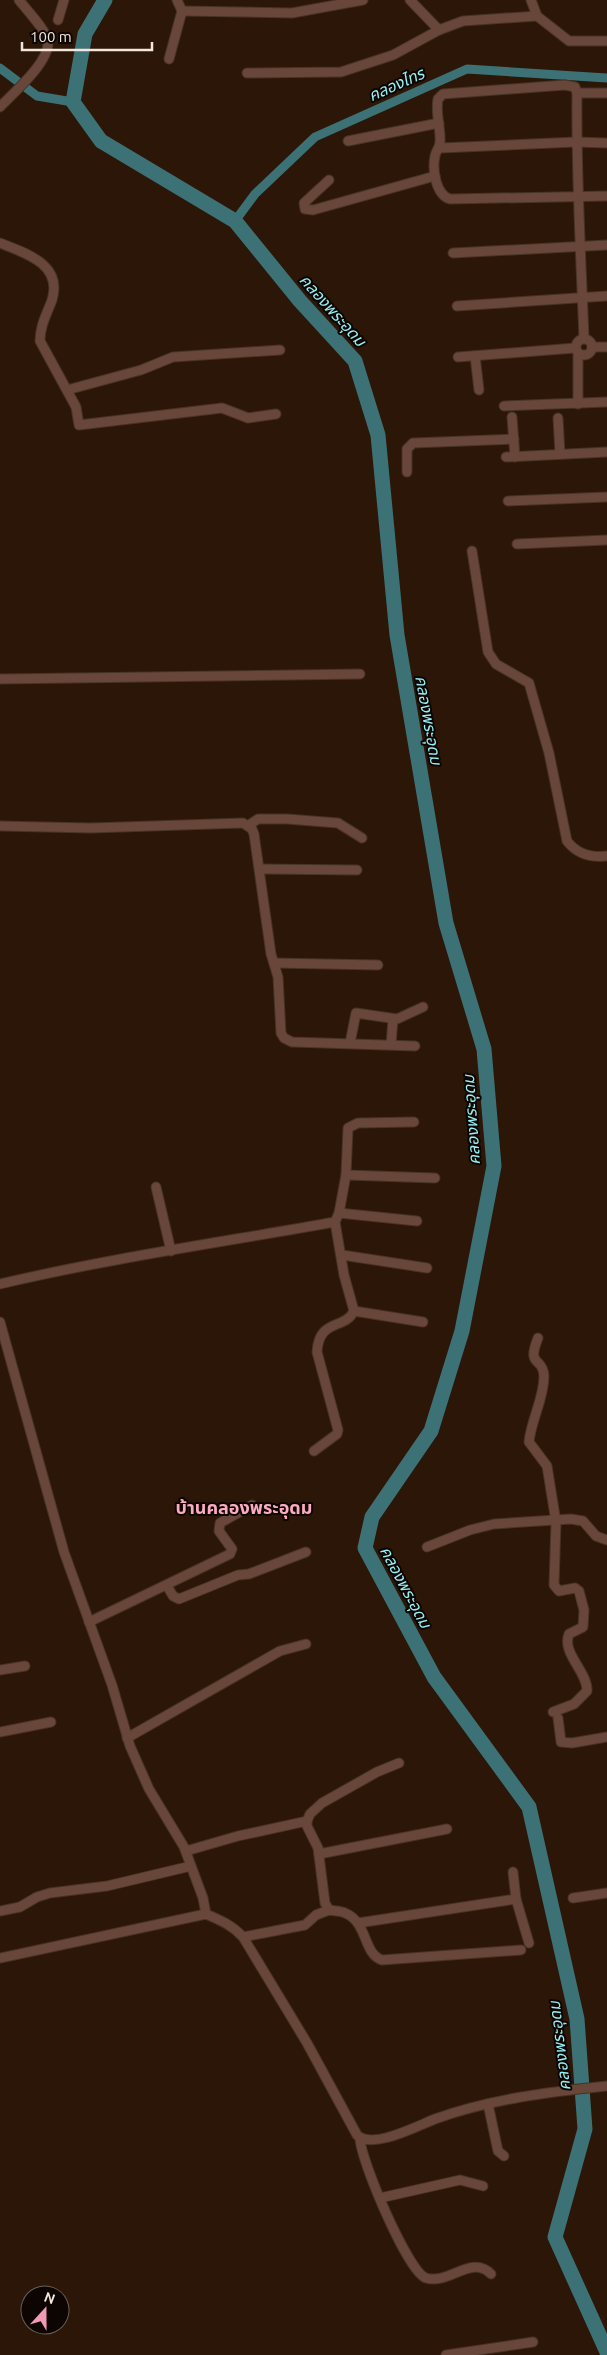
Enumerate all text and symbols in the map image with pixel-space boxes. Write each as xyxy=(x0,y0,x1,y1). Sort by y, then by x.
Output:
scale bar xyxy=(22,20,152,52)
text: 100 m xyxy=(30,28,72,45)
water label: คลองไทร xyxy=(365,63,428,104)
water label: คลองพระอุดม xyxy=(295,271,371,352)
water label: คลองพระอุดม xyxy=(410,674,446,767)
water label: คลองพระอุดม xyxy=(459,1073,485,1165)
district label: บ้านคลองพระอุดม xyxy=(176,1497,312,1519)
water label: คลองพระอุดม xyxy=(375,1543,436,1633)
water label: คลองพระอุดม xyxy=(544,1999,575,2092)
north arrow xyxy=(20,2285,70,2335)
text: N xyxy=(42,2289,57,2307)

